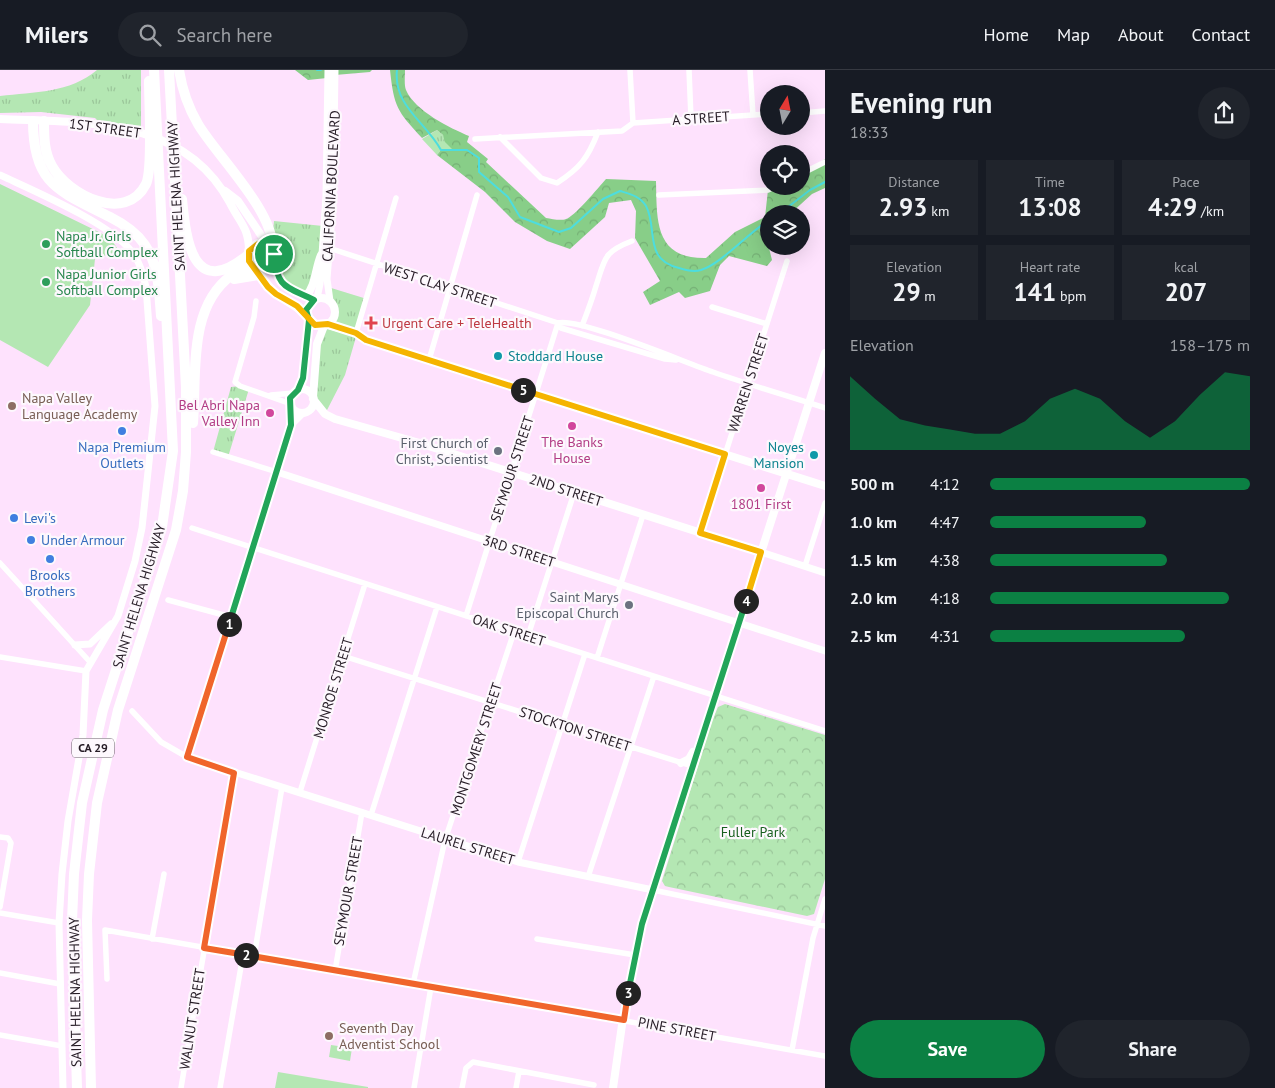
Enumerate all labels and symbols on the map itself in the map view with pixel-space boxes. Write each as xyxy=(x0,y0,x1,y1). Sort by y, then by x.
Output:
north arrow xyxy=(760,85,810,135)
street label: A STREET xyxy=(672,107,731,129)
street label: CALIFORNIA BOULEVARD xyxy=(318,110,344,262)
street label: 1ST STREET xyxy=(68,114,142,142)
street label: SAINT HELENA HIGHWAY xyxy=(163,120,189,271)
place label: Napa Jr. Girls Softball Complex xyxy=(56,227,158,261)
pin xyxy=(253,233,295,275)
marker: Napa Jr. Girls Softball Complex xyxy=(40,238,52,250)
street label: WEST CLAY STREET xyxy=(381,258,499,312)
place label: Napa Junior Girls Softball Complex xyxy=(56,265,158,299)
marker: Napa Junior Girls Softball Complex xyxy=(40,276,52,288)
place label: Urgent Care + TeleHealth xyxy=(382,314,532,332)
marker: Urgent Care + TeleHealth xyxy=(364,316,378,330)
street label: WARREN STREET xyxy=(724,331,773,435)
place label: Stoddard House xyxy=(508,347,603,365)
marker: Stoddard House xyxy=(492,350,504,362)
pin: 5 xyxy=(510,378,536,402)
place label: Napa Valley Language Academy xyxy=(22,389,138,423)
place label: Bel Abri Napa Valley Inn xyxy=(178,396,260,430)
marker: Napa Valley Language Academy xyxy=(6,400,18,412)
marker: Bel Abri Napa Valley Inn xyxy=(264,407,276,419)
street label: SEYMOUR STREET xyxy=(486,413,538,525)
marker: The Banks House xyxy=(566,420,578,432)
marker: Napa Premium Outlets xyxy=(116,425,128,437)
place label: The Banks House xyxy=(541,433,603,467)
place label: First Church of Christ, Scientist xyxy=(396,434,489,468)
place label: Napa Premium Outlets xyxy=(78,438,166,472)
place label: Noyes Mansion xyxy=(754,438,804,472)
marker: First Church of Christ, Scientist xyxy=(492,445,504,457)
marker: Noyes Mansion xyxy=(808,449,820,461)
street label: 2ND STREET xyxy=(527,470,605,510)
marker: 1801 First xyxy=(755,482,767,494)
place label: 1801 First xyxy=(731,495,792,513)
place label: Levi's xyxy=(24,509,56,527)
marker: Levi's xyxy=(8,512,20,524)
street label: SAINT HELENA HIGHWAY xyxy=(108,521,170,670)
place label: Under Armour xyxy=(41,531,125,549)
street label: 3RD STREET xyxy=(480,531,558,571)
marker: Under Armour xyxy=(25,534,37,546)
marker: Brooks Brothers xyxy=(44,553,56,565)
place label: Brooks Brothers xyxy=(25,566,75,600)
place label: Saint Marys Episcopal Church xyxy=(517,588,619,622)
pin: 4 xyxy=(734,588,758,614)
marker: Saint Marys Episcopal Church xyxy=(623,599,635,611)
street label: OAK STREET xyxy=(470,610,548,650)
pin: 1 xyxy=(216,612,242,636)
street label: MONROE STREET xyxy=(309,635,357,741)
street label: MONTGOMERY STREET xyxy=(446,680,506,818)
street label: STOCKTON STREET xyxy=(517,702,633,756)
road number: CA 29 xyxy=(72,738,114,758)
street label: LAUREL STREET xyxy=(419,823,517,869)
park label: Fuller Park xyxy=(721,823,785,841)
street label: SEYMOUR STREET xyxy=(330,835,367,947)
street label: SAINT HELENA HIGHWAY xyxy=(65,917,85,1067)
pin: 2 xyxy=(234,942,258,968)
street label: WALNUT STREET xyxy=(175,967,209,1071)
pin: 3 xyxy=(616,980,640,1006)
street label: PINE STREET xyxy=(637,1013,718,1045)
place label: Seventh Day Adventist School xyxy=(339,1019,439,1053)
marker: Seventh Day Adventist School xyxy=(323,1030,335,1042)

